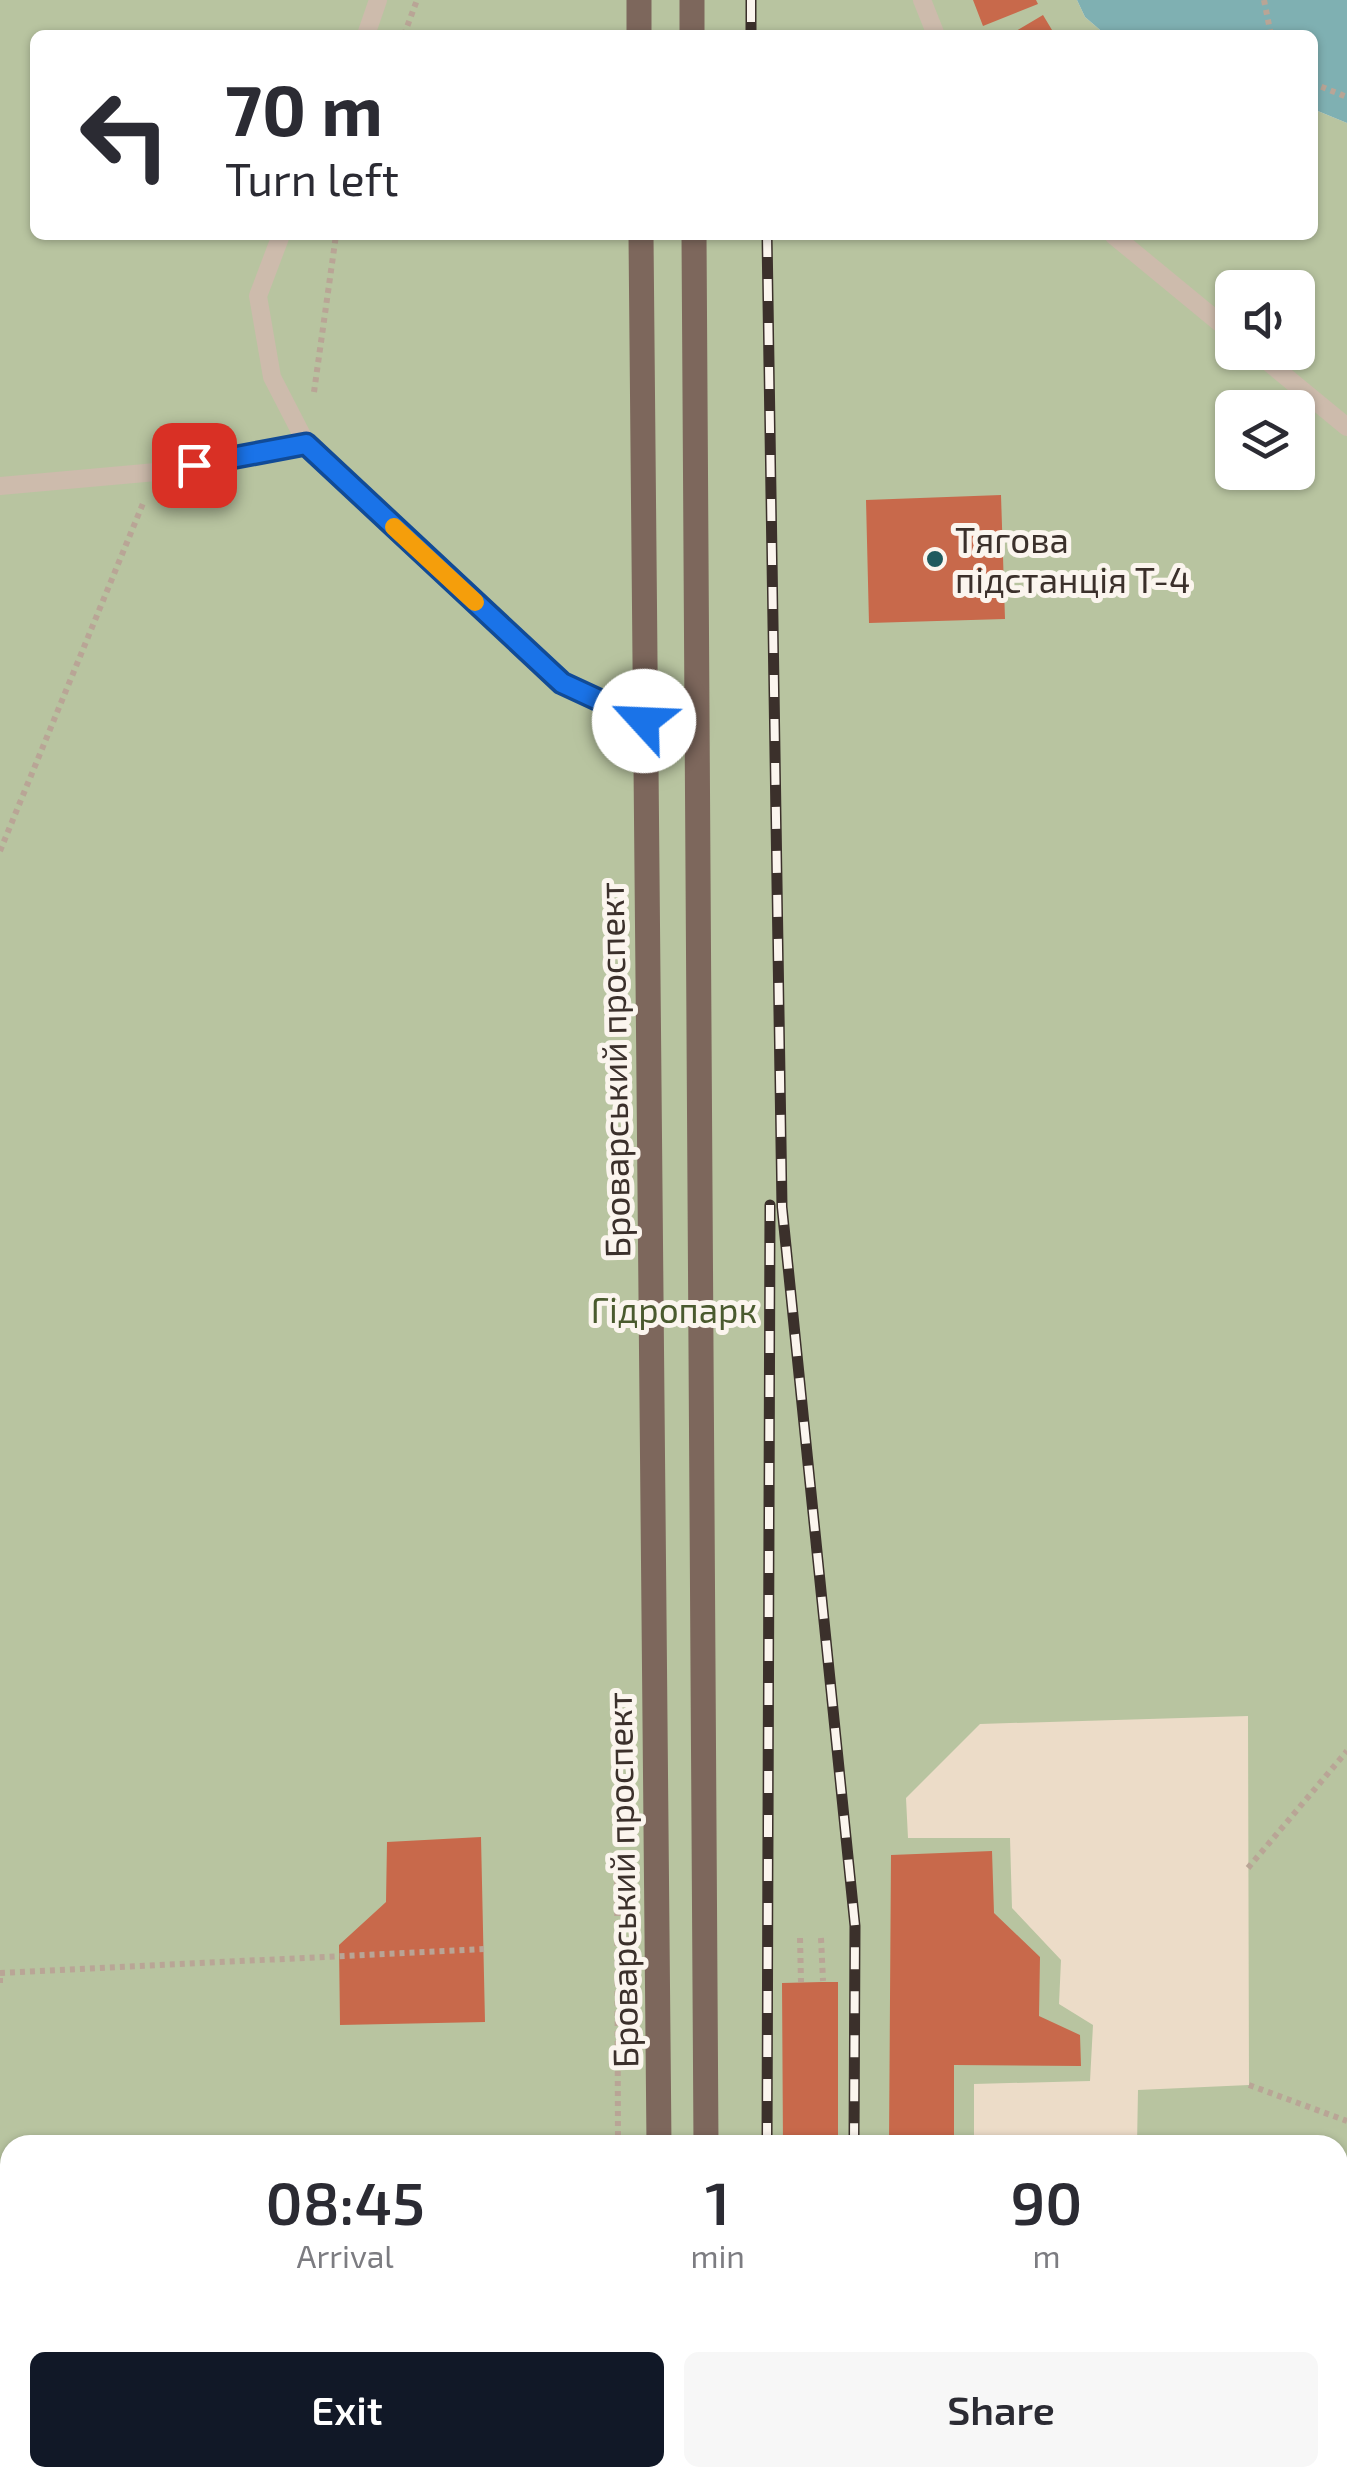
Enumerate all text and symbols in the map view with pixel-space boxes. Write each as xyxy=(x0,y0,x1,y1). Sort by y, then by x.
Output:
text: 70 m xyxy=(225,66,383,150)
icon: left xyxy=(60,70,190,200)
text: Turn left xyxy=(225,151,399,205)
map controls xyxy=(1215,270,1315,490)
button: sound xyxy=(1215,270,1315,370)
button: layers xyxy=(1215,390,1315,490)
pin xyxy=(152,423,237,508)
icon: arrive xyxy=(167,438,222,493)
place label: Тягова підстанція Т-4 xyxy=(955,518,1190,600)
marker: Тягова підстанція Т-4 xyxy=(924,548,946,570)
position arrow xyxy=(592,669,696,773)
street label: Броварський проспект xyxy=(589,882,637,1258)
park label: Гідропарк xyxy=(591,1288,757,1330)
street label: Броварський проспект xyxy=(597,1692,645,2068)
text: 08:45 xyxy=(266,2165,425,2237)
text: 1 xyxy=(705,2165,730,2237)
text: 90 xyxy=(1010,2165,1083,2237)
text: Arrival xyxy=(296,2236,394,2274)
text: min xyxy=(690,2236,745,2274)
text: m xyxy=(1032,2236,1060,2274)
button: Exit xyxy=(30,2352,664,2467)
button: Share xyxy=(684,2352,1318,2467)

